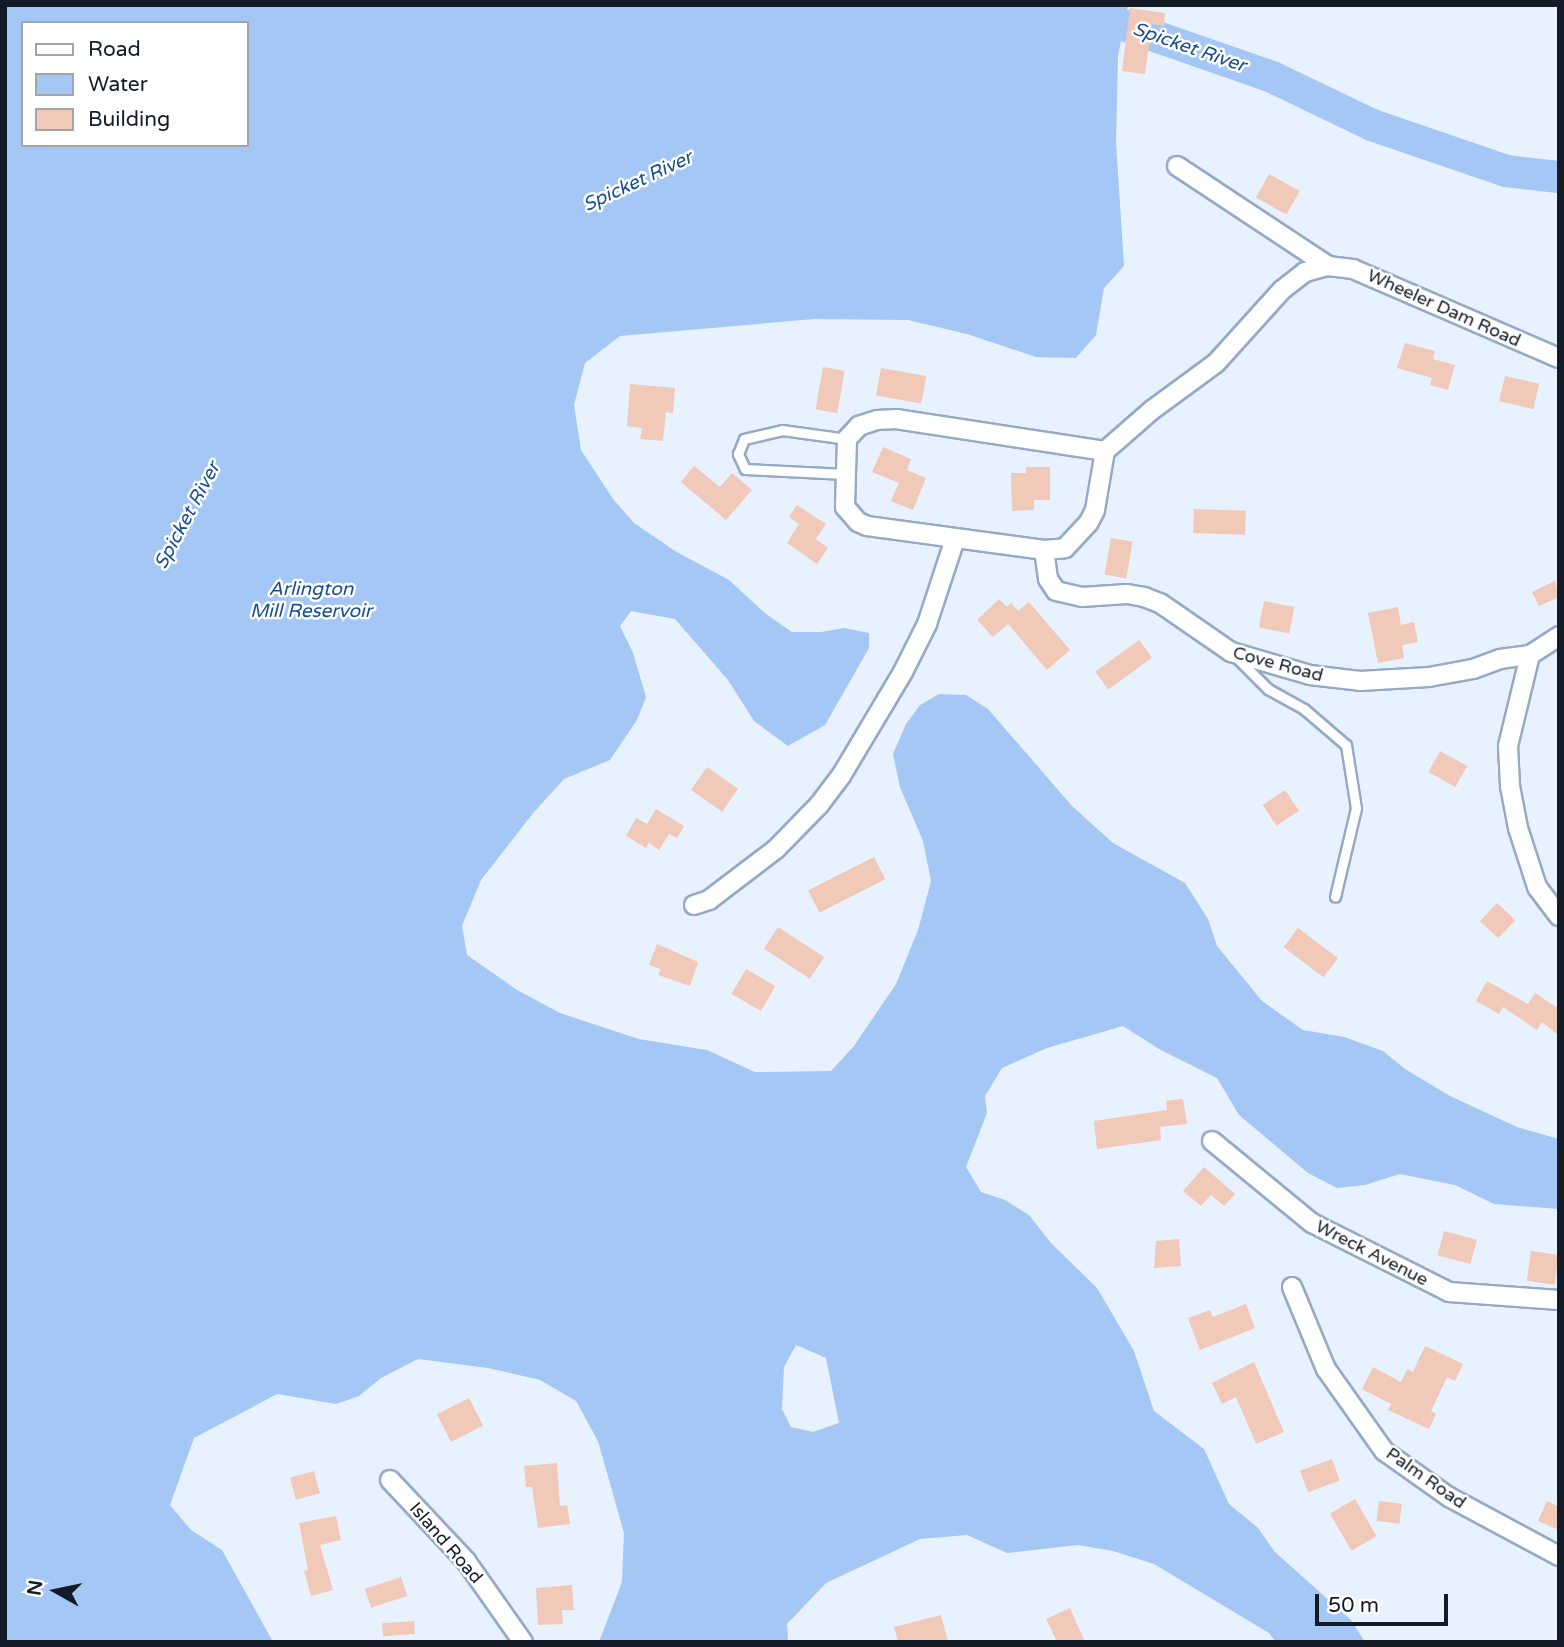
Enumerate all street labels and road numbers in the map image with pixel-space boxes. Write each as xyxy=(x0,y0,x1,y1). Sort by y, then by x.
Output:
street label: Wheeler Dam Road xyxy=(1364,264,1524,352)
street label: Cove Road xyxy=(1231,642,1325,686)
street label: Wreck Avenue xyxy=(1312,1215,1432,1291)
street label: Palm Road xyxy=(1382,1443,1470,1513)
street label: Island Road xyxy=(405,1498,487,1588)

